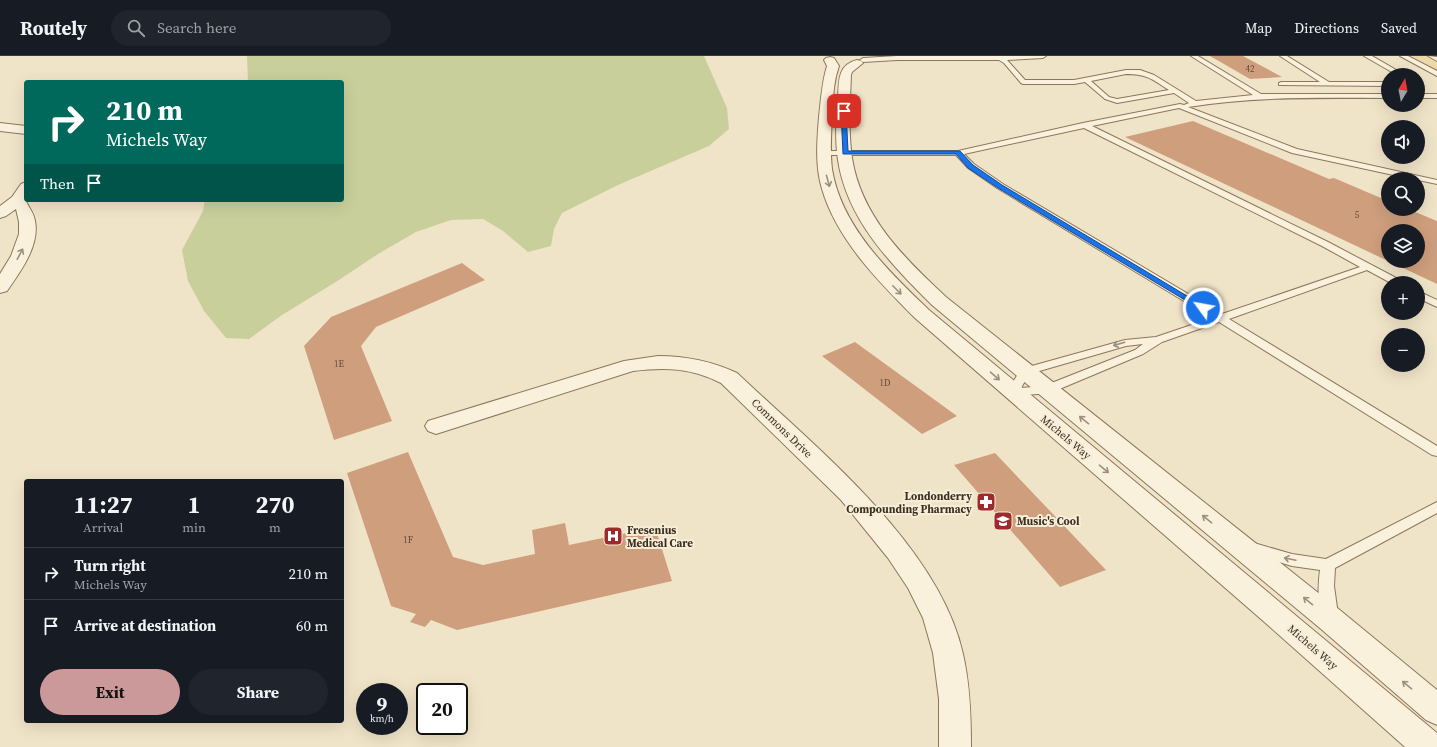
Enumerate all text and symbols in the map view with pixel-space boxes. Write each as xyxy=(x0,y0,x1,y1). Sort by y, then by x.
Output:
search box xyxy=(111,10,391,46)
text: Routely xyxy=(20,15,87,41)
icon: search xyxy=(125,17,147,39)
text: Search here xyxy=(157,17,236,38)
text: Map xyxy=(1245,18,1272,38)
text: Directions xyxy=(1294,18,1359,38)
text: Saved xyxy=(1381,18,1417,38)
house number: 42 xyxy=(1245,63,1255,75)
north arrow xyxy=(1381,68,1425,112)
map controls xyxy=(1381,68,1425,372)
text: 210 m xyxy=(106,91,183,129)
pin xyxy=(827,94,861,128)
icon: right xyxy=(40,96,92,148)
icon: arrive xyxy=(833,100,855,122)
button: sound xyxy=(1381,120,1425,164)
text: Michels Way xyxy=(106,127,207,152)
icon: arrive xyxy=(83,172,105,194)
button: search xyxy=(1381,172,1425,216)
text: Then xyxy=(40,173,75,194)
one-way arrow xyxy=(825,175,832,188)
house number: 5 xyxy=(1355,209,1360,221)
button: layers xyxy=(1381,224,1425,268)
one-way arrow xyxy=(17,248,25,260)
button: + xyxy=(1381,276,1425,320)
one-way arrow xyxy=(892,285,902,295)
position arrow xyxy=(1182,287,1224,329)
button: − xyxy=(1381,328,1425,372)
one-way arrow xyxy=(1113,341,1126,349)
house number: 1E xyxy=(334,358,345,370)
one-way arrow xyxy=(989,371,1000,380)
house number: 1D xyxy=(880,377,890,389)
street label: Commons Drive xyxy=(748,395,816,462)
street label: Michels Way xyxy=(1037,412,1094,463)
one-way arrow xyxy=(1078,415,1089,424)
one-way arrow xyxy=(1099,464,1109,473)
text: 11:27 xyxy=(74,488,133,521)
text: 1 xyxy=(188,488,201,521)
text: 270 xyxy=(255,488,294,521)
place label: Londonderry Compounding Pharmacy xyxy=(846,489,972,517)
pharmacy icon: Londonderry Compounding Pharmacy xyxy=(975,491,997,513)
school or university icon: Music's Cool xyxy=(992,510,1014,532)
place label: Music's Cool xyxy=(1017,514,1080,529)
one-way arrow xyxy=(1201,515,1212,523)
text: Arrival xyxy=(83,519,123,536)
text: min xyxy=(182,519,206,536)
text: m xyxy=(269,519,281,536)
place label: Fresenius Medical Care xyxy=(627,523,693,551)
hospital icon: Fresenius Medical Care xyxy=(602,525,624,547)
house number: 1F xyxy=(403,534,413,546)
text: Turn right xyxy=(74,555,146,576)
one-way arrow xyxy=(1283,555,1296,563)
icon: right xyxy=(40,563,62,585)
text: 210 m xyxy=(288,563,328,584)
text: Michels Way xyxy=(74,576,147,593)
one-way arrow xyxy=(1302,597,1313,605)
icon: arrive xyxy=(40,615,62,637)
text: Arrive at destination xyxy=(74,615,216,636)
text: 60 m xyxy=(296,615,328,636)
street label: Michels Way xyxy=(1284,621,1341,674)
button: Exit xyxy=(40,669,180,715)
button: Share xyxy=(188,669,328,715)
one-way arrow xyxy=(1402,680,1413,689)
speed limit sign: 20 xyxy=(416,683,468,735)
text: 9 xyxy=(377,690,387,718)
text: km/h xyxy=(370,712,394,725)

